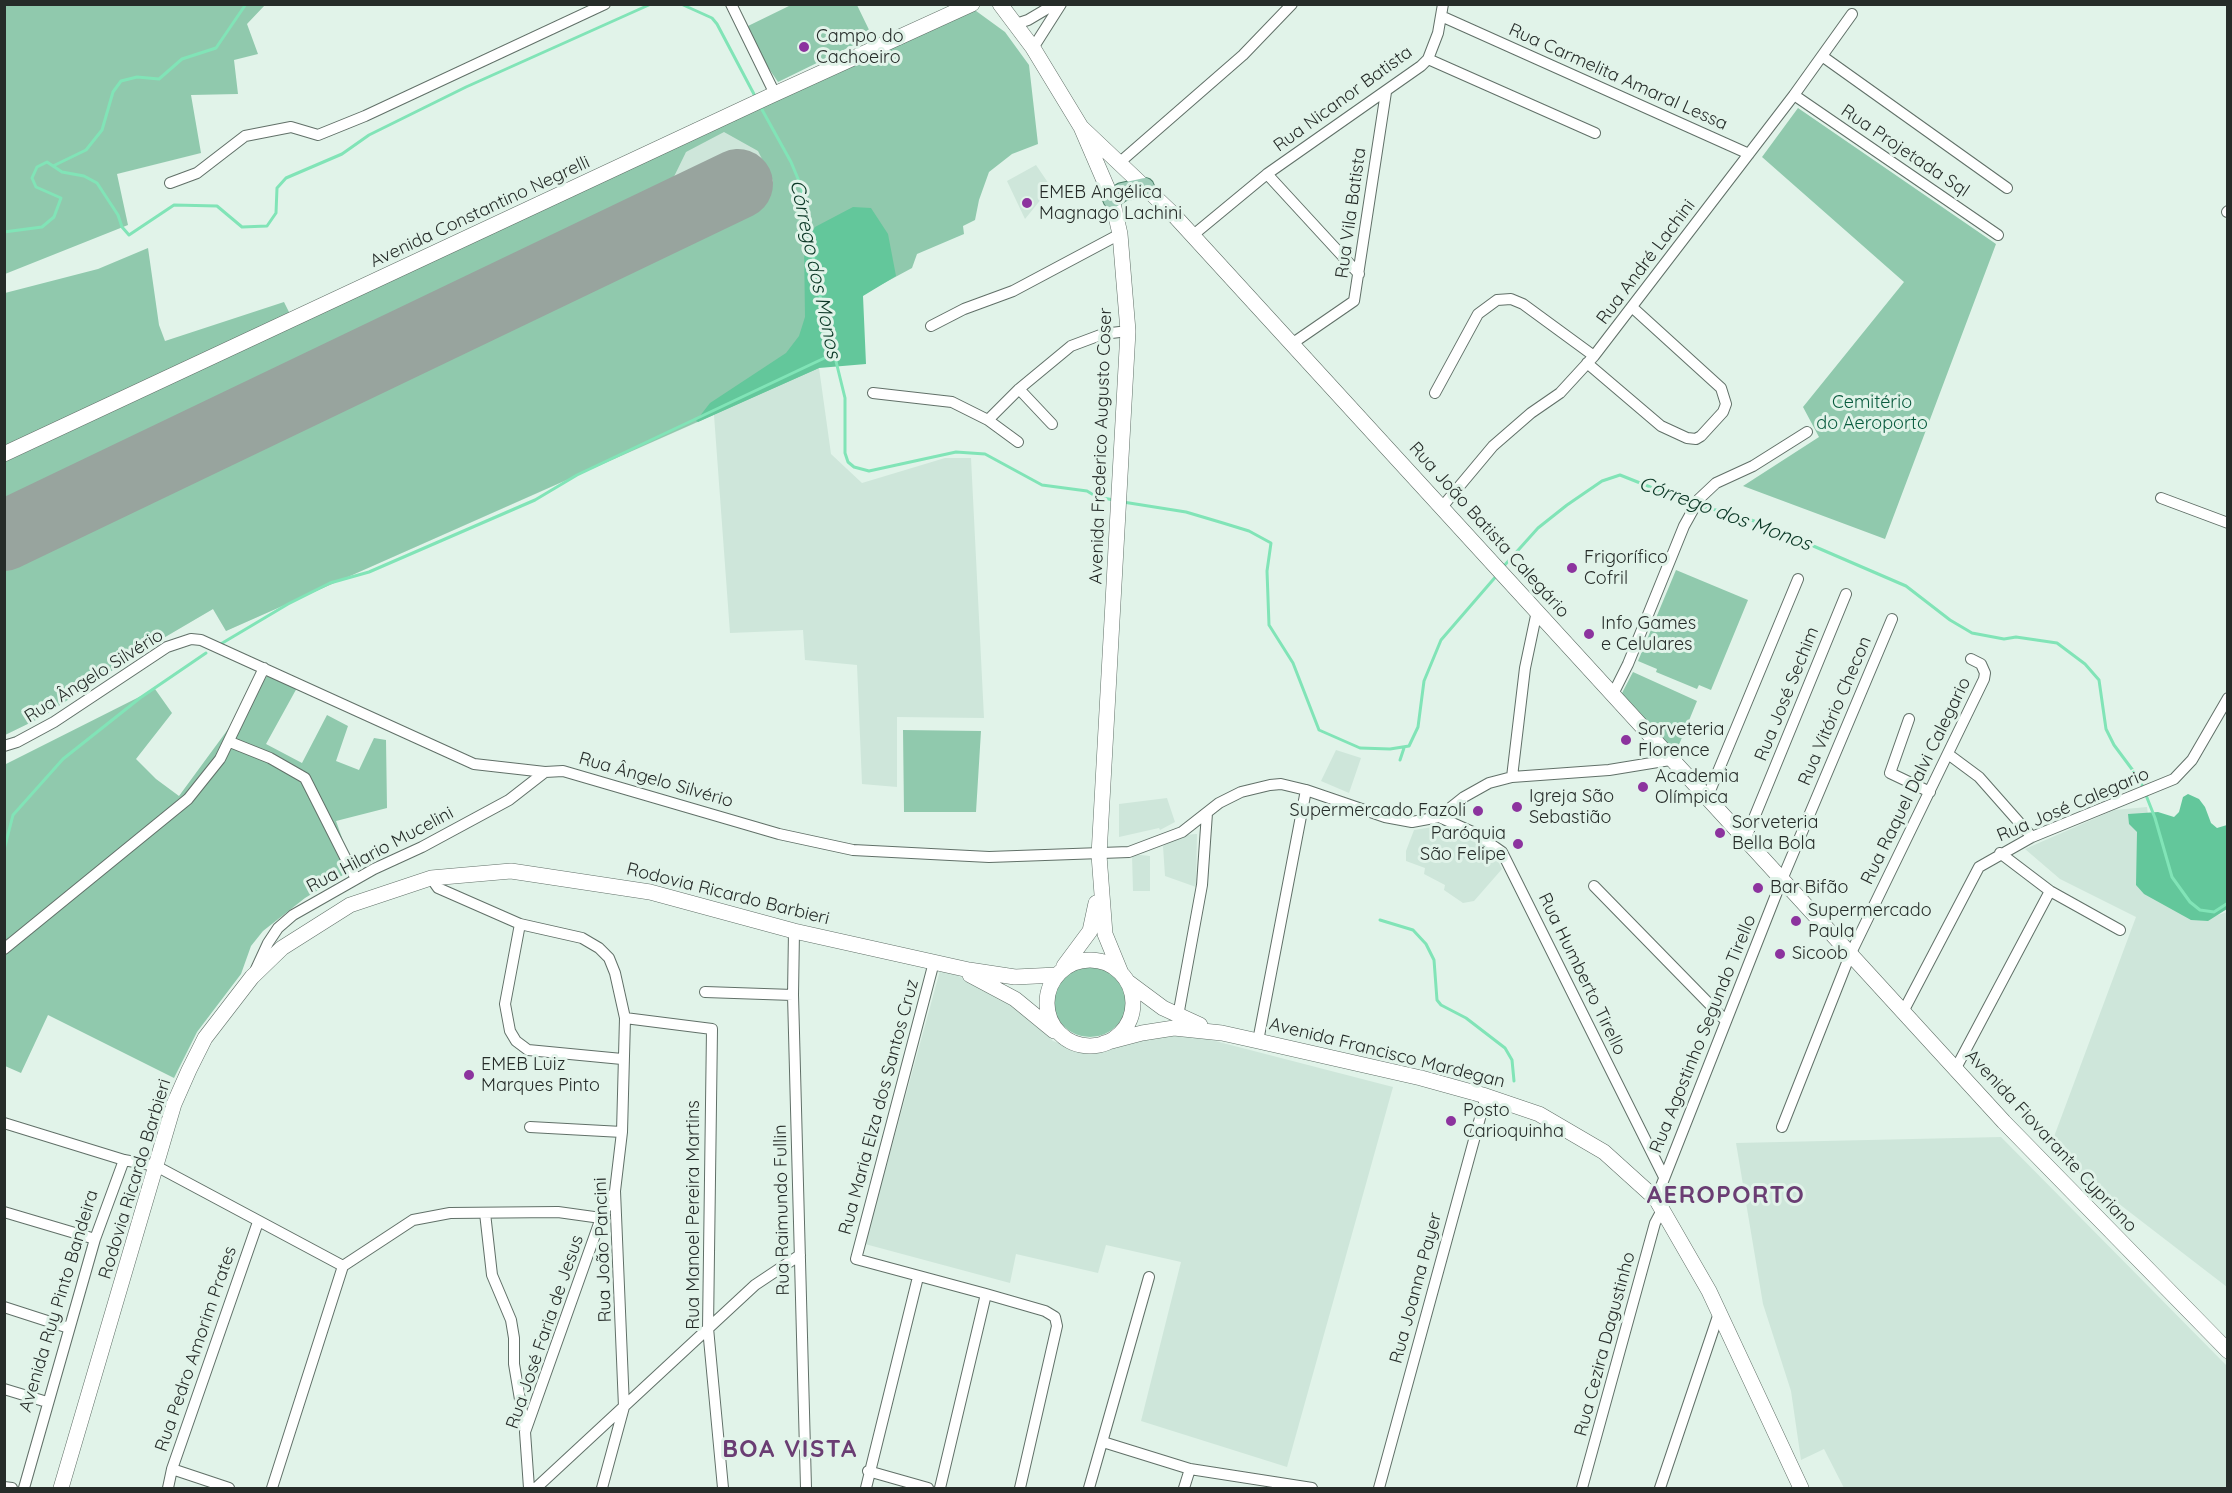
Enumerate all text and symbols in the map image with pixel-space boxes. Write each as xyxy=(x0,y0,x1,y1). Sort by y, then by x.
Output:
street label: Rua Carmelita Amaral Lessa xyxy=(1505,19,1731,135)
place label: Campo do Cachoeiro xyxy=(816,26,904,68)
marker: Campo do Cachoeiro xyxy=(797,40,811,54)
street label: Rua Nicanor Batista xyxy=(1269,41,1417,157)
street label: Rua Projetada Sql xyxy=(1837,100,1973,202)
street label: Rua Vila Batista xyxy=(1331,146,1371,280)
street label: Avenida Constantino Negrelli xyxy=(367,151,593,273)
water label: Córrego dos Monos xyxy=(784,178,846,360)
place label: EMEB Angélica Magnago Lachini xyxy=(1039,182,1182,224)
street label: Rua André Lachini xyxy=(1592,195,1700,329)
marker: EMEB Angélica Magnago Lachini xyxy=(1020,196,1034,210)
street label: Avenida Frederico Augusto Coser xyxy=(1085,307,1117,585)
park label: Cemitério do Aeroporto xyxy=(1816,392,1928,434)
street label: Rua João Batista Calegário xyxy=(1404,438,1574,622)
water label: Córrego dos Monos xyxy=(1636,472,1814,556)
place label: Frigorífico Cofril xyxy=(1584,547,1668,590)
marker: Frigorífico Cofril xyxy=(1565,561,1579,575)
place label: Info Games e Celulares xyxy=(1601,613,1696,656)
street label: Rua José Sechim xyxy=(1750,624,1824,764)
street label: Rua Ângelo Silvério xyxy=(21,625,167,727)
marker: Info Games e Celulares xyxy=(1582,627,1596,641)
street label: Rua Vitório Checon xyxy=(1794,633,1876,789)
street label: Rua Raquel Dalvi Calegario xyxy=(1856,674,1976,888)
place label: Sorveteria Florence xyxy=(1638,719,1724,762)
marker: Sorveteria Florence xyxy=(1619,733,1633,747)
street label: Rua Ângelo Silvério xyxy=(576,748,736,812)
street label: Rua José Calegario xyxy=(1994,763,2152,847)
place label: Academia Olímpica xyxy=(1655,766,1739,808)
marker: Academia Olímpica xyxy=(1636,780,1650,794)
place label: Igreja São Sebastião xyxy=(1529,786,1614,828)
place label: Supermercado Fazoli xyxy=(1290,800,1466,822)
marker: Igreja São Sebastião xyxy=(1510,800,1524,814)
street label: Rua Hilario Mucelini xyxy=(303,802,457,898)
marker: Supermercado Fazoli xyxy=(1471,804,1485,818)
place label: Sorveteria Bella Bola xyxy=(1732,812,1818,854)
place label: Paróquia São Felipe xyxy=(1420,823,1506,866)
marker: Sorveteria Bella Bola xyxy=(1713,826,1727,840)
marker: Paróquia São Felipe xyxy=(1511,837,1525,851)
street label: Rodovia Ricardo Barbieri xyxy=(624,858,832,930)
place label: Bar Bifão xyxy=(1770,877,1848,899)
marker: Bar Bifão xyxy=(1751,881,1765,895)
street label: Rua Humberto Tirello xyxy=(1533,889,1631,1059)
place label: Supermercado Paula xyxy=(1808,900,1931,942)
street label: Rua Agostinho Segundo Tirello xyxy=(1645,912,1761,1156)
marker: Supermercado Paula xyxy=(1789,914,1803,928)
place label: Sicoob xyxy=(1792,943,1848,965)
marker: Sicoob xyxy=(1773,947,1787,961)
street label: Rua Maria Elza dos Santos Cruz xyxy=(834,977,924,1237)
street label: Avenida Francisco Mardegan xyxy=(1267,1013,1507,1093)
street label: Avenida Fiovarante Cypriano xyxy=(1961,1045,2141,1237)
place label: EMEB Luiz Marques Pinto xyxy=(481,1054,600,1096)
marker: EMEB Luiz Marques Pinto xyxy=(462,1068,476,1082)
street label: Rodovia Ricardo Barbieri xyxy=(94,1076,176,1282)
street label: Rua Manoel Pereira Martins xyxy=(683,1100,705,1330)
place label: Posto Carioquinha xyxy=(1463,1100,1564,1142)
marker: Posto Carioquinha xyxy=(1444,1114,1458,1128)
street label: Rua Raimundo Fullin xyxy=(770,1124,794,1296)
street label: Rua João Pancini xyxy=(590,1177,616,1323)
district label: AEROPORTO xyxy=(1647,1182,1805,1210)
street label: Avenida Ruy Pinto Bandeira xyxy=(15,1187,103,1415)
street label: Rua Joanna Payer xyxy=(1385,1210,1447,1366)
street label: Rua José Faria de Jesus xyxy=(502,1232,588,1432)
street label: Rua Pedro Amorim Prates xyxy=(151,1243,241,1455)
street label: Rua Cezira Dagustinho xyxy=(1570,1249,1640,1439)
district label: BOA VISTA xyxy=(722,1436,858,1464)

